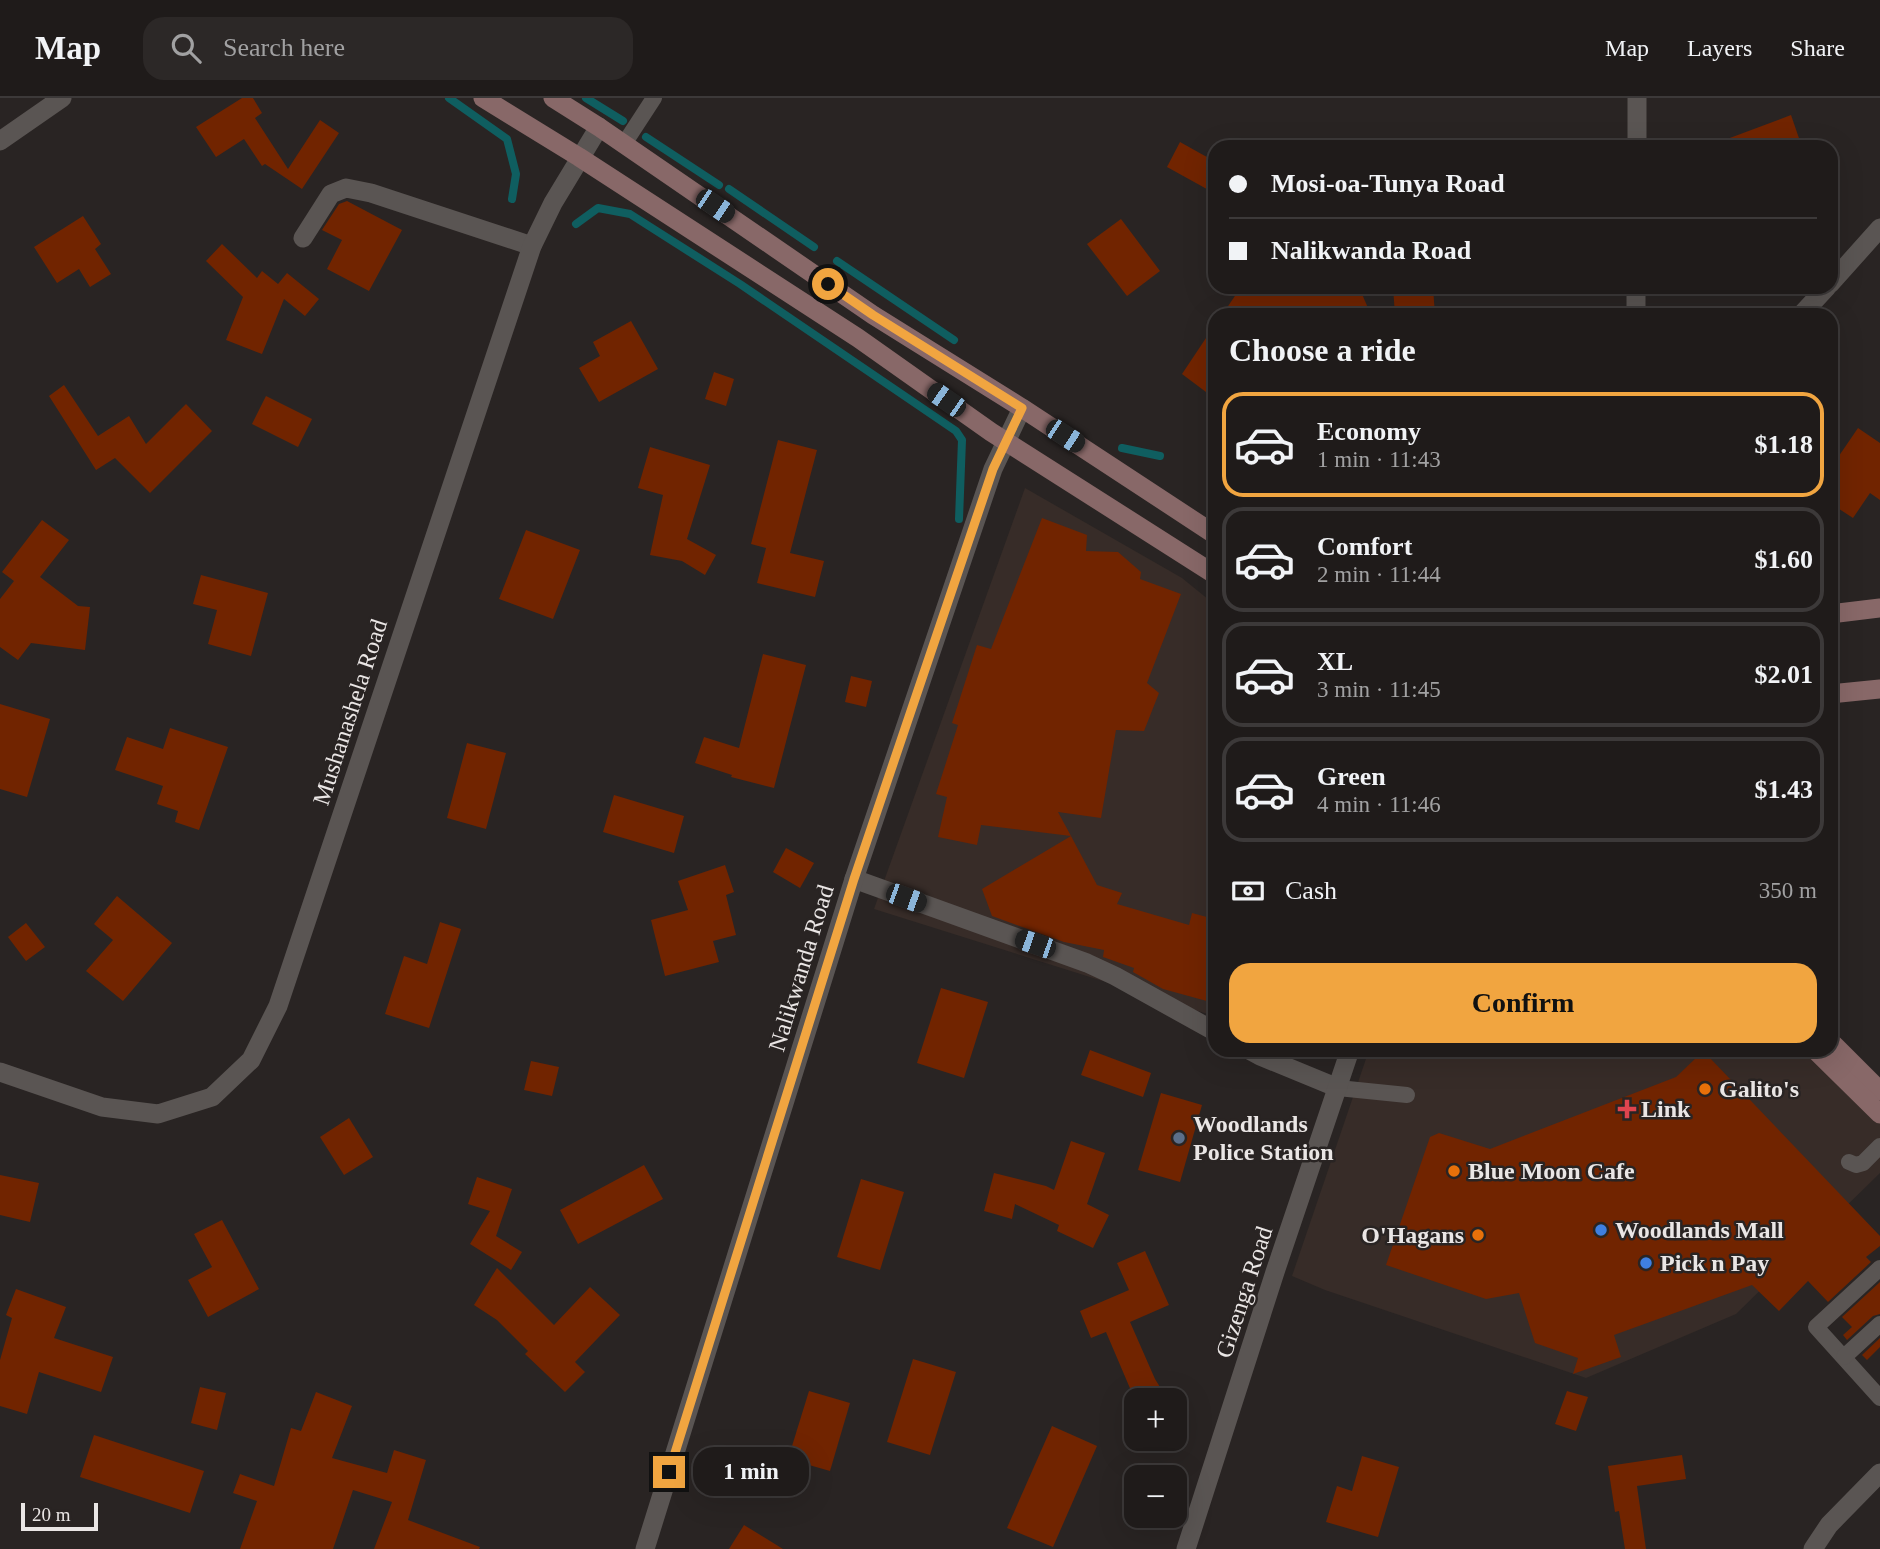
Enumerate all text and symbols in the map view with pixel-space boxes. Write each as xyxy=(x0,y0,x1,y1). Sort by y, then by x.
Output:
search box xyxy=(143,17,633,80)
icon: search xyxy=(167,29,205,67)
text: Map xyxy=(35,30,101,66)
text: Search here xyxy=(223,33,345,62)
text: Map xyxy=(1605,35,1649,61)
text: Layers xyxy=(1687,35,1752,61)
text: Share xyxy=(1790,35,1845,61)
text: Mosi-oa-Tunya Road xyxy=(1271,169,1505,198)
car xyxy=(692,186,739,226)
text: Nalikwanda Road xyxy=(1271,236,1471,265)
route start xyxy=(812,268,844,300)
text: Choose a ride xyxy=(1229,332,1416,368)
car xyxy=(923,379,970,421)
icon: car xyxy=(1233,413,1296,476)
car xyxy=(1042,416,1089,456)
text: Economy xyxy=(1317,417,1421,446)
text: $1.18 xyxy=(1755,430,1813,459)
text: 1 min · 11:43 xyxy=(1317,447,1441,472)
icon: car xyxy=(1233,528,1296,591)
text: Comfort xyxy=(1317,532,1412,561)
text: $1.60 xyxy=(1755,545,1813,574)
text: 2 min · 11:44 xyxy=(1317,562,1441,587)
street label: Mushanashela Road xyxy=(308,616,392,808)
icon: car xyxy=(1233,643,1296,706)
text: XL xyxy=(1317,647,1353,676)
text: $2.01 xyxy=(1755,660,1813,689)
text: 3 min · 11:45 xyxy=(1317,677,1441,702)
icon: car xyxy=(1233,758,1296,821)
text: Green xyxy=(1317,762,1386,791)
text: $1.43 xyxy=(1755,775,1813,804)
text: 4 min · 11:46 xyxy=(1317,792,1441,817)
icon: cash xyxy=(1229,872,1267,910)
text: Cash xyxy=(1285,876,1337,905)
text: 350 m xyxy=(1759,878,1817,903)
car xyxy=(883,881,930,915)
street label: Nalikwanda Road xyxy=(763,882,839,1054)
car xyxy=(1012,927,1059,961)
button: Confirm xyxy=(1229,963,1817,1043)
place label: Galito's xyxy=(1719,1076,1799,1102)
marker: Galito's xyxy=(1697,1081,1713,1097)
place label: Link xyxy=(1641,1096,1691,1122)
marker: Link xyxy=(1619,1101,1635,1117)
place label: Woodlands Police Station xyxy=(1193,1111,1334,1165)
marker: Woodlands Police Station xyxy=(1171,1130,1187,1146)
place label: Blue Moon Cafe xyxy=(1468,1158,1635,1184)
marker: Blue Moon Cafe xyxy=(1446,1163,1462,1179)
place label: Woodlands Mall xyxy=(1615,1217,1784,1243)
place label: O'Hagans xyxy=(1361,1222,1464,1248)
marker: Woodlands Mall xyxy=(1593,1222,1609,1238)
street label: Gizenga Road xyxy=(1211,1223,1277,1361)
marker: O'Hagans xyxy=(1470,1227,1486,1243)
place label: Pick n Pay xyxy=(1660,1250,1769,1276)
marker: Pick n Pay xyxy=(1638,1255,1654,1271)
map controls xyxy=(1124,1388,1187,1528)
button: + xyxy=(1124,1388,1187,1451)
callout: 1 min xyxy=(694,1448,809,1496)
route end xyxy=(653,1456,685,1488)
text: 1 min xyxy=(723,1459,779,1484)
button: − xyxy=(1124,1465,1187,1528)
scale bar xyxy=(21,1500,98,1532)
text: 20 m xyxy=(32,1504,71,1525)

